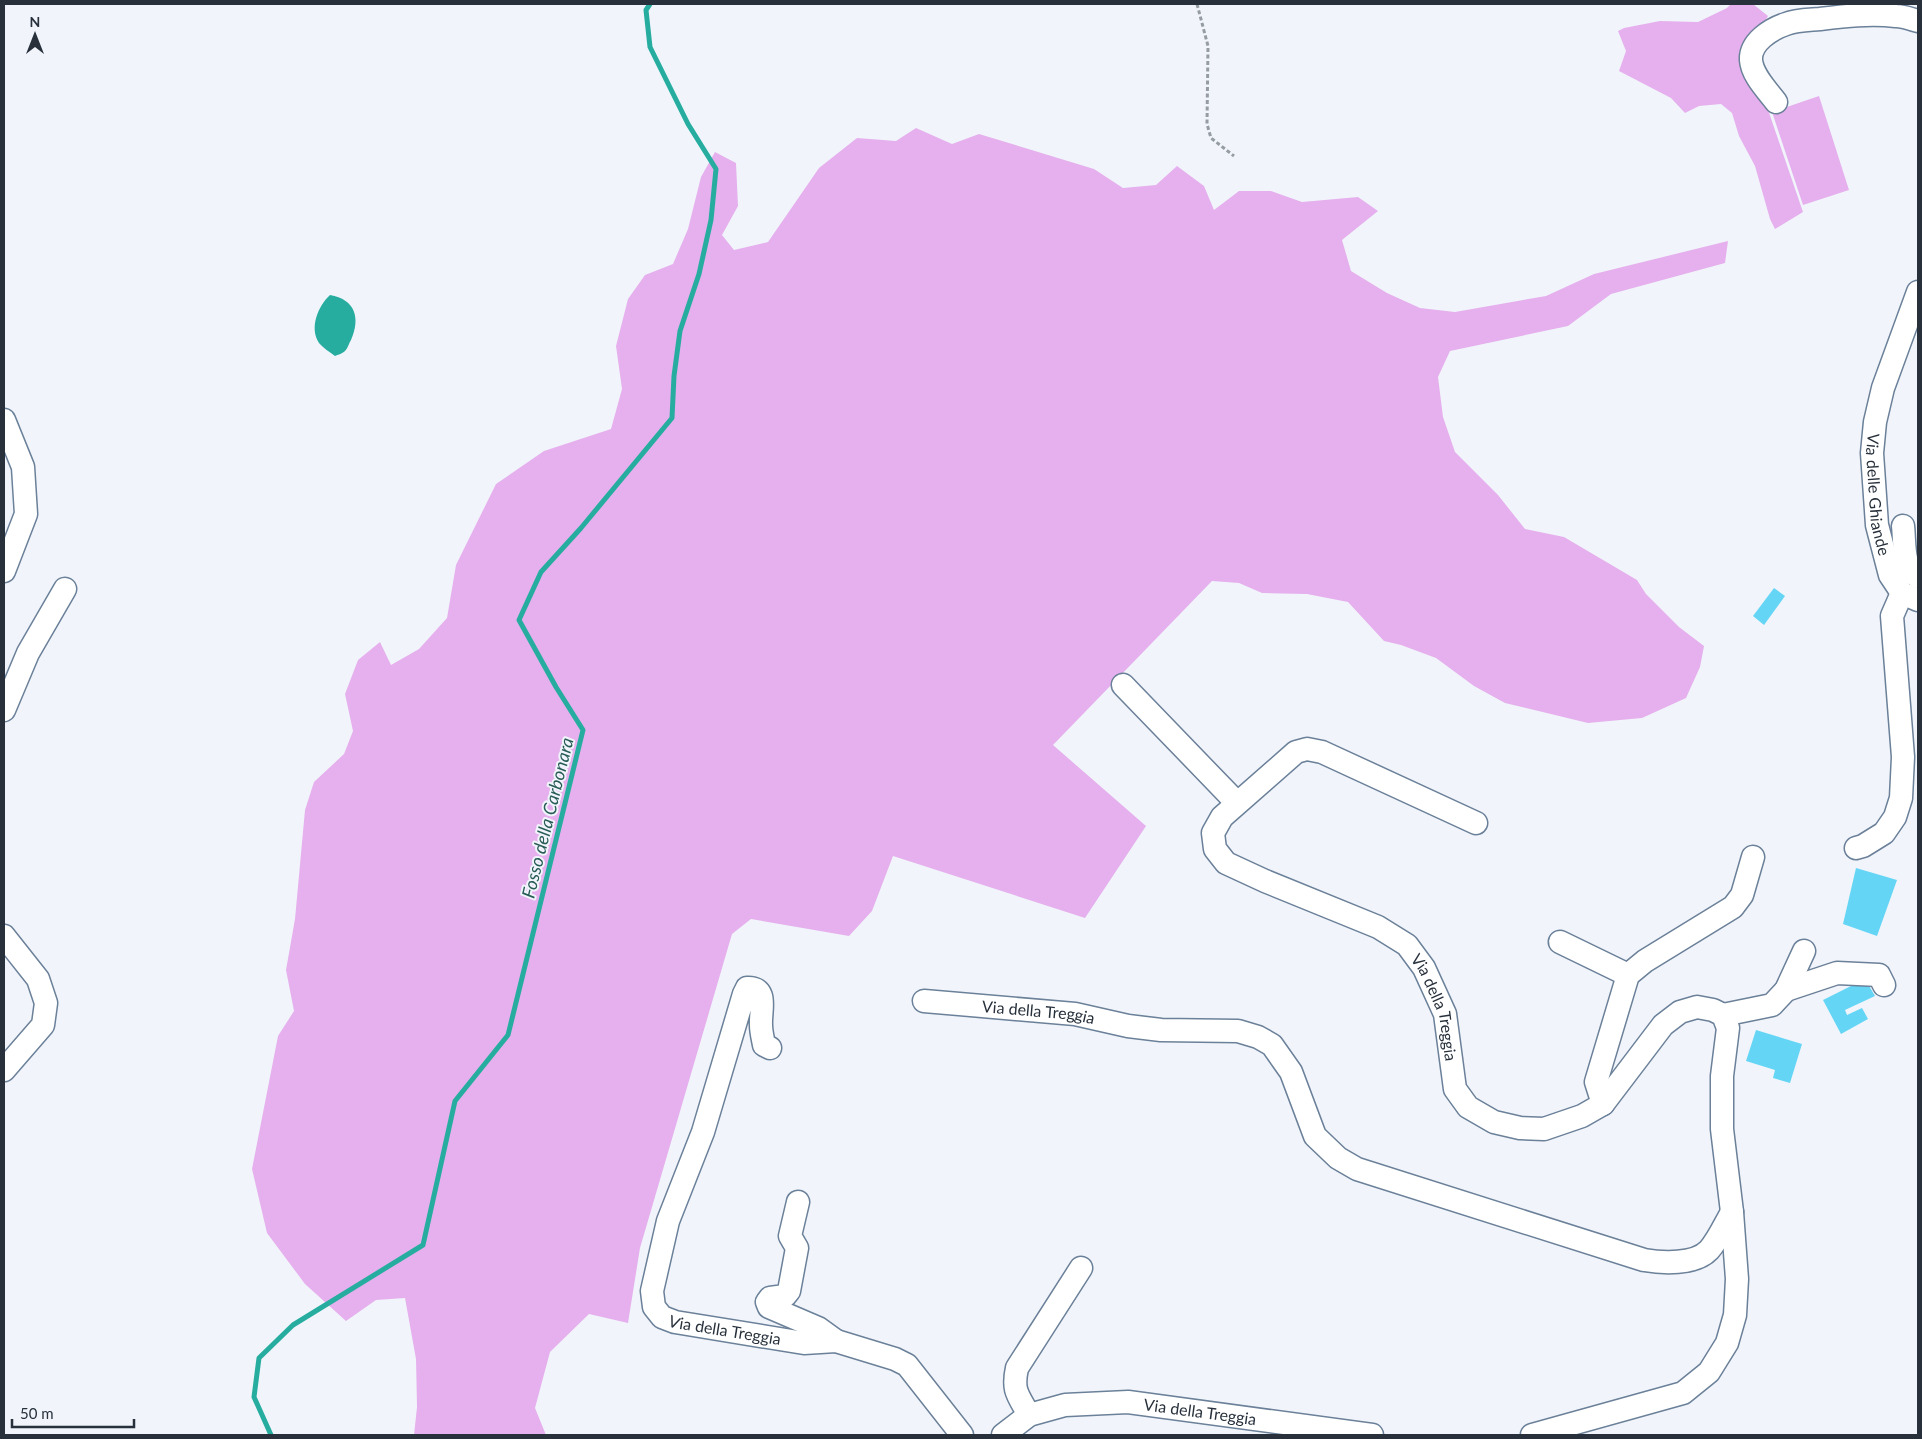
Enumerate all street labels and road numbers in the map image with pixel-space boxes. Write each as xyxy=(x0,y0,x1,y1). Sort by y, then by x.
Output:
street label: Via delle Ghiande xyxy=(1863,432,1894,557)
street label: Via della Treggia xyxy=(1408,950,1461,1062)
street label: Via della Treggia xyxy=(981,996,1097,1027)
street label: Via della Treggia xyxy=(666,1310,782,1348)
street label: Via della Treggia xyxy=(1143,1394,1258,1428)

